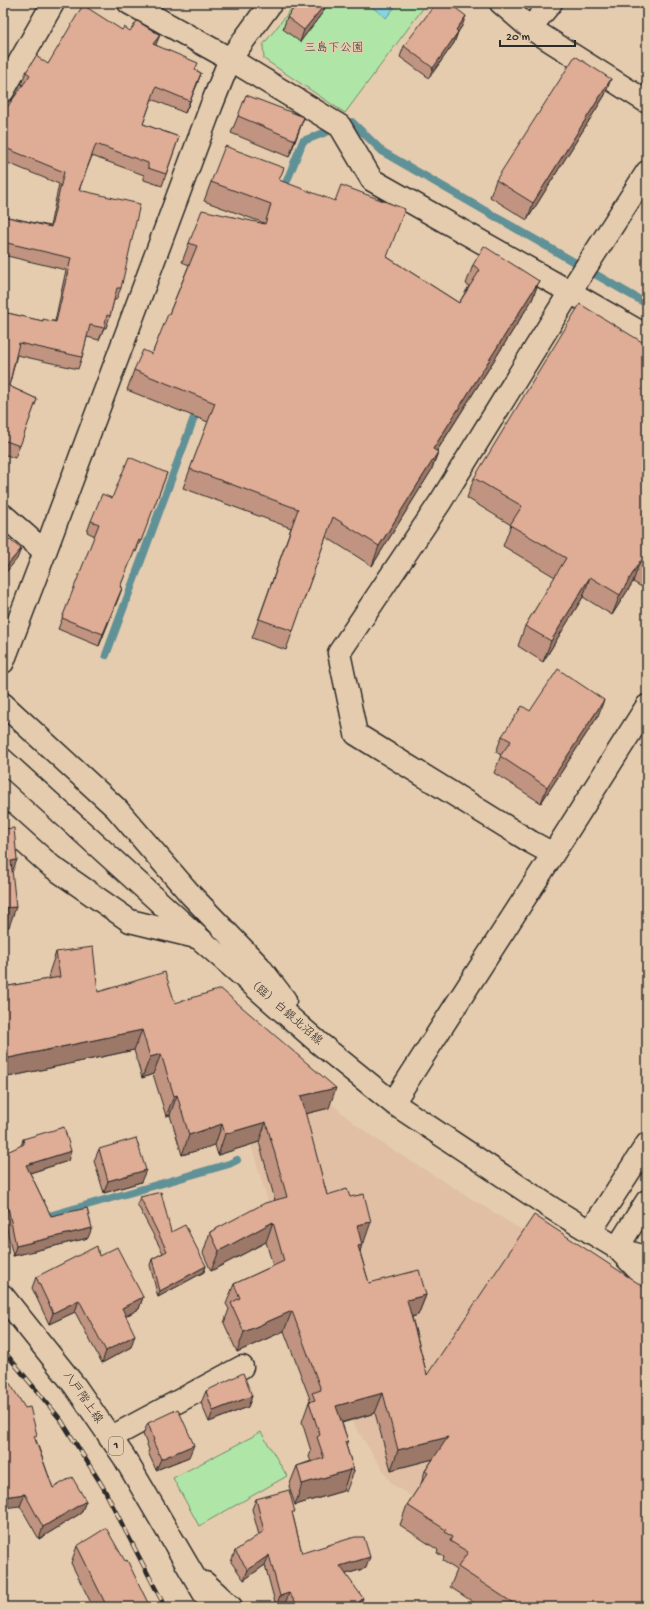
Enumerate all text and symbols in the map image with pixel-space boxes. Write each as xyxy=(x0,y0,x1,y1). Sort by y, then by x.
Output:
scale bar xyxy=(500,22,575,48)
text: 20 m xyxy=(506,31,531,45)
park label: 三島下公園 xyxy=(304,41,364,56)
street label: （臨）白銀北沼線 xyxy=(243,974,325,1049)
street label: 八戸階上線 xyxy=(59,1369,106,1427)
road number: 1 xyxy=(109,1437,123,1455)

